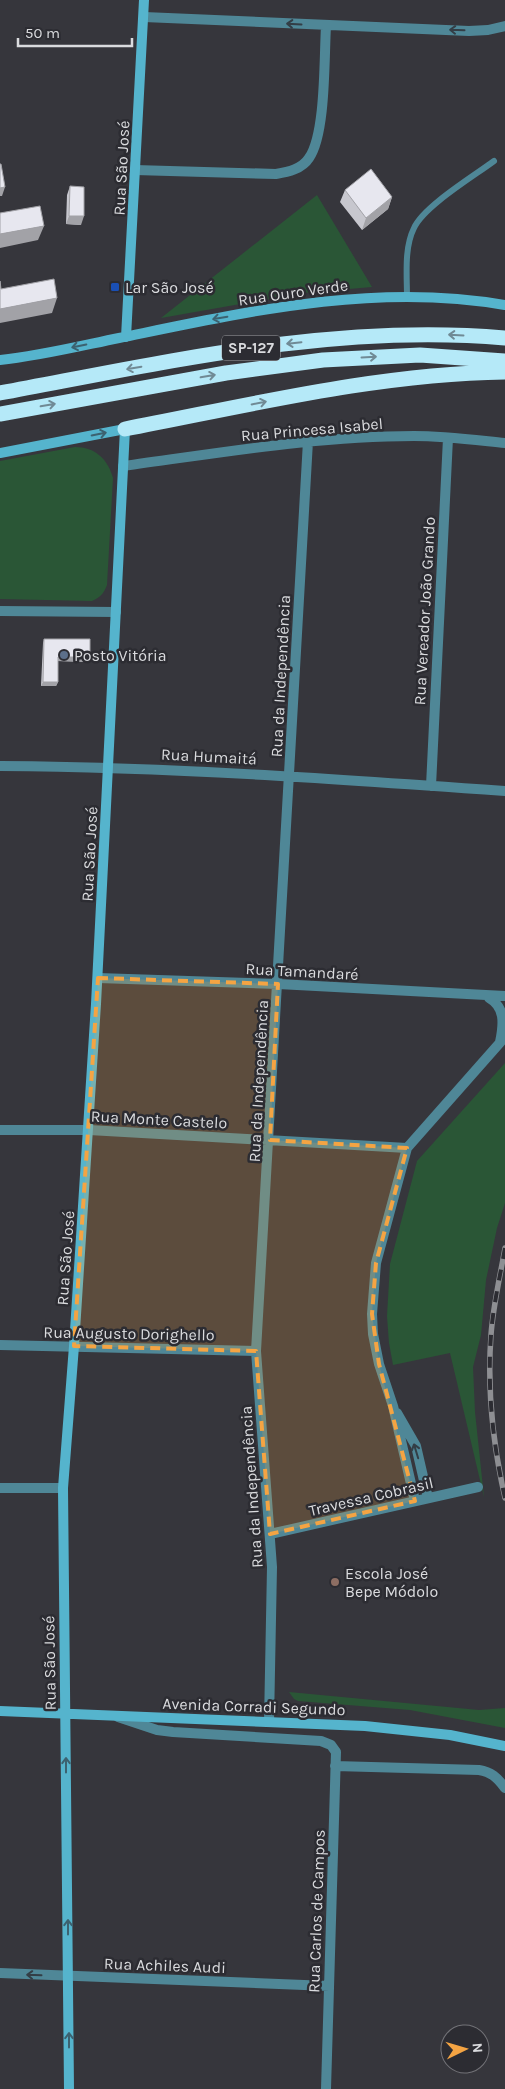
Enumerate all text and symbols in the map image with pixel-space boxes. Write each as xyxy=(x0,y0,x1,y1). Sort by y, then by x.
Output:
scale bar xyxy=(18,15,131,47)
one-way arrow xyxy=(287,20,303,29)
text: 50 m xyxy=(25,24,60,42)
one-way arrow xyxy=(449,26,465,35)
street label: Rua São José xyxy=(110,120,133,216)
street label: Rua Ouro Verde xyxy=(237,275,349,310)
place label: Lar São José xyxy=(125,278,214,297)
marker: Lar São José xyxy=(109,281,121,293)
one-way arrow xyxy=(212,314,228,324)
one-way arrow xyxy=(449,330,465,339)
road number: SP-127 xyxy=(222,336,280,360)
one-way arrow xyxy=(287,338,303,347)
one-way arrow xyxy=(71,342,87,352)
one-way arrow xyxy=(360,352,377,362)
one-way arrow xyxy=(126,364,142,373)
one-way arrow xyxy=(200,371,216,381)
one-way arrow xyxy=(250,398,266,408)
one-way arrow xyxy=(40,400,56,410)
street label: Rua Princesa Isabel xyxy=(240,414,384,445)
one-way arrow xyxy=(91,428,107,438)
street label: Rua Vereador João Grando xyxy=(410,516,439,706)
street label: Rua da Independência xyxy=(267,594,294,758)
place label: Posto Vitória xyxy=(74,646,166,665)
marker: Posto Vitória xyxy=(58,649,70,661)
street label: Rua Humaitá xyxy=(161,745,257,768)
street label: Rua São José xyxy=(78,806,101,902)
street label: Rua Tamandaré xyxy=(245,959,359,984)
street label: Rua da Independência xyxy=(245,999,272,1163)
street label: Rua Monte Castelo xyxy=(90,1106,228,1133)
street label: Rua São José xyxy=(53,1210,78,1306)
street label: Rua Augusto Dorighello xyxy=(43,1323,215,1344)
street label: Rua da Independência xyxy=(236,1405,267,1569)
one-way arrow xyxy=(411,1443,421,1459)
street label: Travessa Cobrasil xyxy=(307,1473,435,1520)
place label: Escola José Bepe Módolo xyxy=(345,1564,438,1601)
marker: Escola José Bepe Módolo xyxy=(329,1576,341,1588)
street label: Rua São José xyxy=(39,1615,60,1711)
street label: Avenida Corradi Segundo xyxy=(162,1694,346,1719)
one-way arrow xyxy=(61,1757,71,1774)
street label: Rua Carlos de Campos xyxy=(304,1829,329,1993)
one-way arrow xyxy=(63,1920,73,1936)
street label: Rua Achiles Audi xyxy=(104,1954,226,1977)
one-way arrow xyxy=(26,1970,42,1979)
north arrow xyxy=(440,2024,490,2074)
one-way arrow xyxy=(64,2033,74,2049)
text: N xyxy=(469,2042,486,2054)

